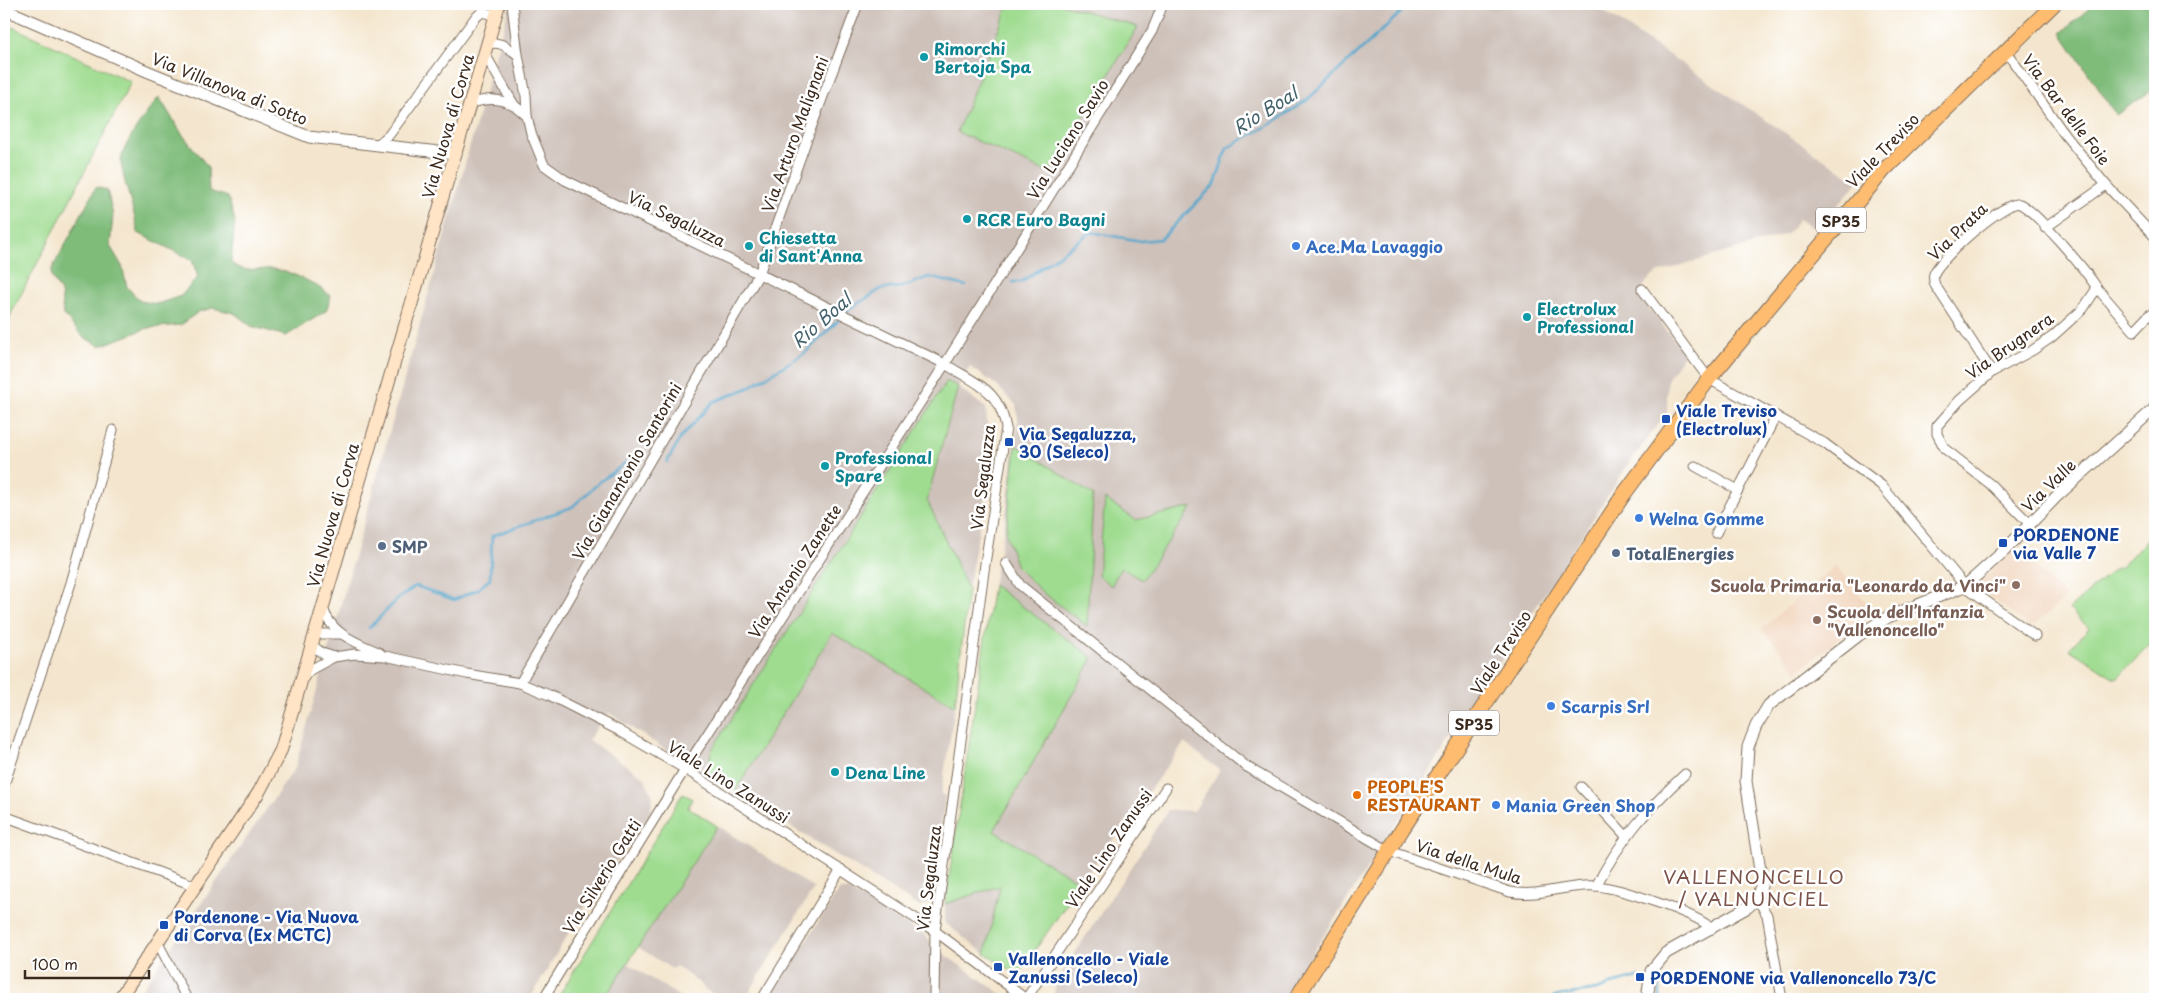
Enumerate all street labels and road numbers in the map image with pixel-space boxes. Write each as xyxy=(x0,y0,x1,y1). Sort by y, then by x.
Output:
street label: Via Villanova di Sotto xyxy=(148,46,312,130)
street label: Via Bar delle Foie xyxy=(2017,48,2117,170)
street label: Via Nuova di Corva xyxy=(415,51,479,201)
street label: Via Arturo Malignani xyxy=(755,53,833,215)
street label: Via Luciano Savio xyxy=(1020,74,1114,204)
street label: Viale Treviso xyxy=(1840,107,1924,193)
street label: Via Segaluzza xyxy=(624,184,730,252)
street label: Via Prata xyxy=(1922,196,1992,266)
road number: SP35 xyxy=(1816,208,1866,232)
street label: Via Brugnera xyxy=(1960,306,2058,384)
street label: Via Gianantonio Santorini xyxy=(565,378,687,564)
street label: Via Segaluzza xyxy=(964,423,1000,531)
street label: Via Nuova di Corva xyxy=(300,440,364,590)
street label: Via Valle xyxy=(2015,453,2081,517)
street label: Via Antonio Zanette xyxy=(742,499,846,643)
street label: Viale Treviso xyxy=(1464,605,1536,699)
road number: SP35 xyxy=(1449,710,1499,736)
street label: Viale Lino Zanussi xyxy=(663,734,795,828)
street label: Viale Lino Zanussi xyxy=(1059,783,1157,913)
street label: Via Silverio Gatti xyxy=(556,814,646,938)
street label: Via Segaluzza xyxy=(910,824,946,932)
street label: Via della Mula xyxy=(1413,833,1525,889)

